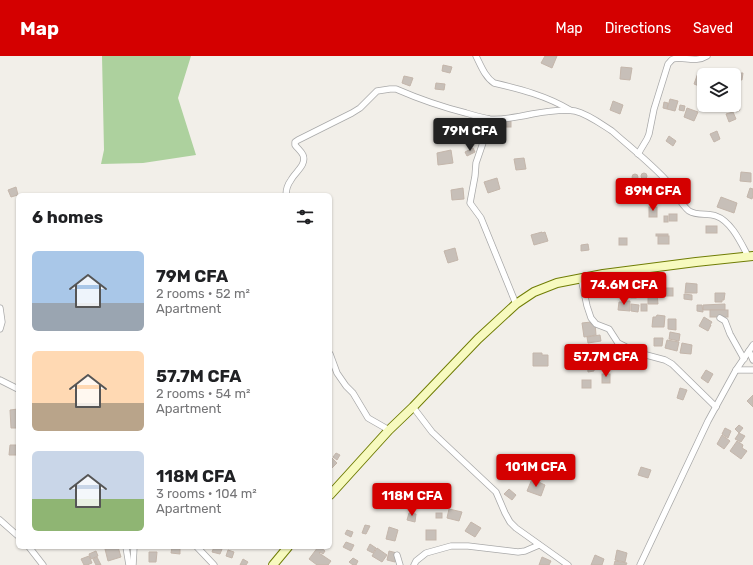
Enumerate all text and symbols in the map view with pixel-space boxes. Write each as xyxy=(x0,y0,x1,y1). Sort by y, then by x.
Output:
text: Map xyxy=(20,17,59,40)
text: Map xyxy=(556,20,583,37)
text: Directions xyxy=(605,20,671,37)
text: Saved xyxy=(693,20,733,37)
map controls xyxy=(697,68,741,112)
button: layers xyxy=(697,68,741,112)
pin: 79M CFA xyxy=(433,118,507,152)
text: 79M CFA xyxy=(442,123,498,138)
pin: 89M CFA xyxy=(616,178,690,212)
text: 89M CFA xyxy=(625,183,681,198)
icon: filters xyxy=(294,206,316,228)
text: 6 homes xyxy=(32,207,103,227)
text: 79M CFA xyxy=(156,266,228,286)
icon: home xyxy=(64,267,112,315)
pin: 74.6M CFA xyxy=(578,272,670,306)
text: 74.6M CFA xyxy=(590,277,658,292)
text: 2 rooms · 52 m² xyxy=(156,286,250,301)
text: Apartment xyxy=(156,301,221,316)
pin: 57.7M CFA xyxy=(560,344,652,378)
text: 57.7M CFA xyxy=(573,349,639,364)
text: 57.7M CFA xyxy=(156,366,241,386)
icon: home xyxy=(64,367,112,415)
text: 2 rooms · 54 m² xyxy=(156,386,250,401)
text: Apartment xyxy=(156,401,221,416)
pin: 101M CFA xyxy=(495,454,577,488)
text: 101M CFA xyxy=(505,459,567,474)
text: 118M CFA xyxy=(156,466,236,486)
icon: home xyxy=(64,467,112,515)
pin: 118M CFA xyxy=(371,483,453,517)
text: 3 rooms · 104 m² xyxy=(156,486,257,501)
text: 118M CFA xyxy=(381,488,443,503)
text: Apartment xyxy=(156,501,221,516)

